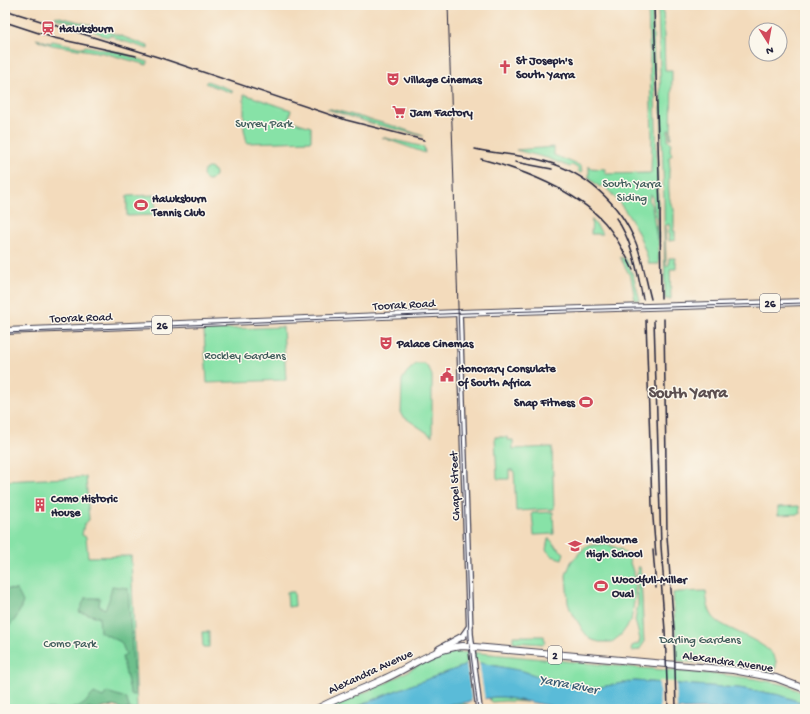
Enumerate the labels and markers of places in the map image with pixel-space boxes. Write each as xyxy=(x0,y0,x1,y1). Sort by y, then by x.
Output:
station icon: Hawksburn xyxy=(40,20,56,36)
place label: Hawksburn xyxy=(59,23,114,37)
place label: St Joseph's South Yarra xyxy=(516,55,576,83)
church icon: St Joseph's South Yarra xyxy=(497,59,513,75)
theatre icon: Village Cinemas xyxy=(385,71,401,87)
place label: Village Cinemas xyxy=(403,74,482,88)
supermarket icon: Jam Factory xyxy=(391,104,407,120)
place label: Jam Factory xyxy=(409,107,473,121)
place label: Hawksburn Tennis Club xyxy=(151,193,207,221)
sports icon: Hawksburn Tennis Club xyxy=(133,197,149,213)
theatre icon: Palace Cinemas xyxy=(378,335,394,351)
place label: Palace Cinemas xyxy=(396,338,474,352)
place label: Honorary Consulate of South Africa xyxy=(457,363,557,391)
public building icon: Honorary Consulate of South Africa xyxy=(439,367,455,383)
sports icon: Snap Fitness xyxy=(578,394,594,410)
place label: Snap Fitness xyxy=(514,397,576,411)
place label: Como Historic House xyxy=(50,493,118,521)
building icon: Como Historic House xyxy=(32,497,48,513)
place label: Melbourne High School xyxy=(586,534,643,562)
school or university icon: Melbourne High School xyxy=(567,538,583,554)
place label: Woodfull-Miller Oval xyxy=(611,574,688,602)
sports icon: Woodfull-Miller Oval xyxy=(593,578,609,594)

